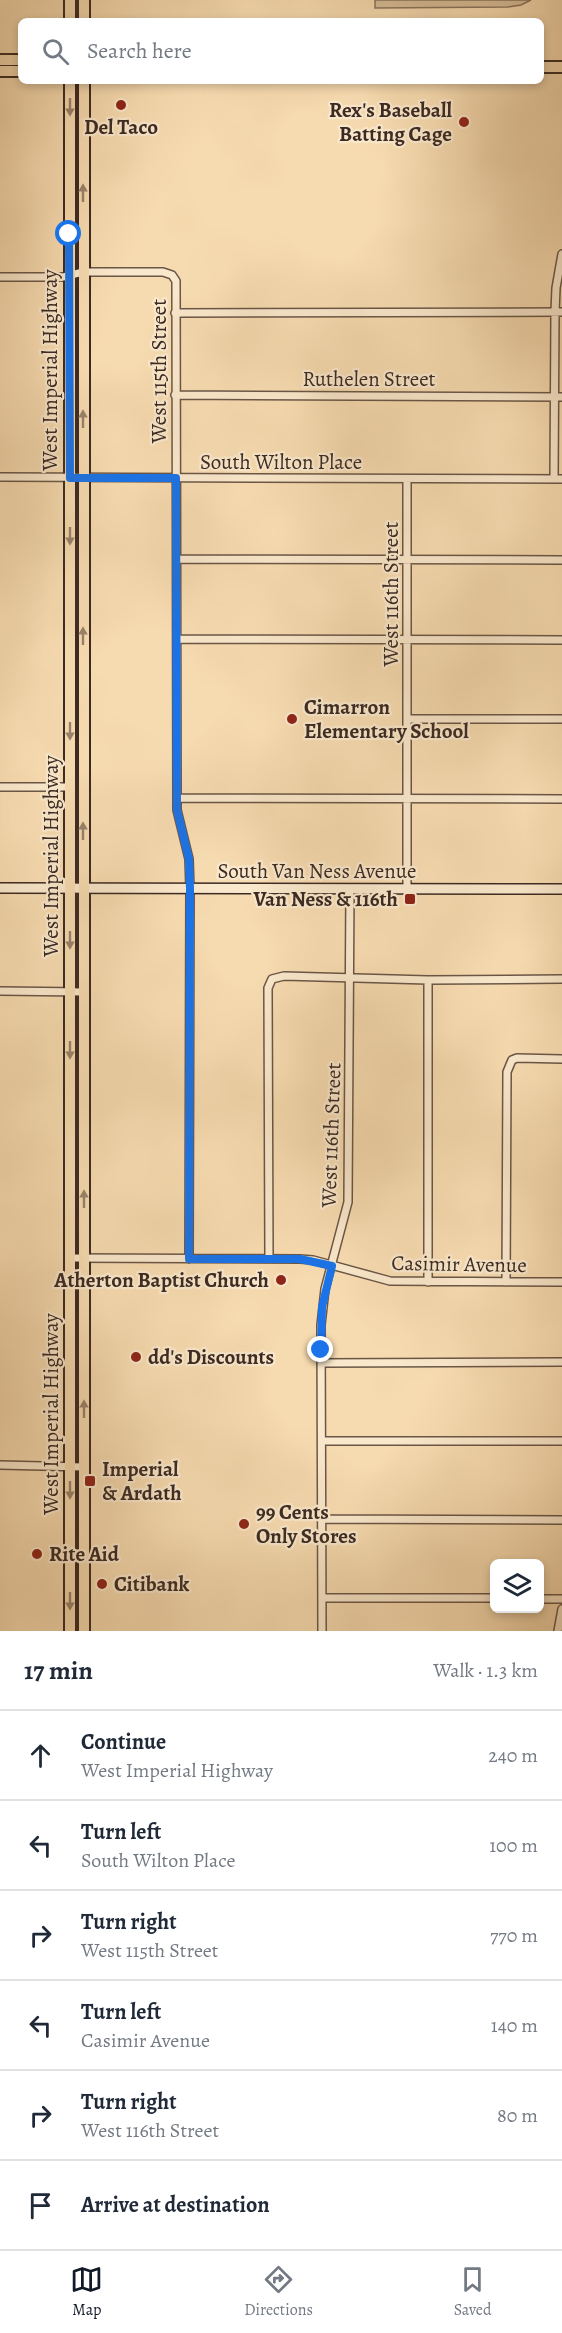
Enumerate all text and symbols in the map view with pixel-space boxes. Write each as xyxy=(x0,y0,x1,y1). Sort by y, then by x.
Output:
search box xyxy=(18,18,544,84)
icon: search xyxy=(39,35,72,68)
text: Search here xyxy=(87,36,192,66)
place label: Rex's Baseball Batting Cage xyxy=(329,96,452,148)
one-way arrow xyxy=(65,97,75,116)
marker: Del Taco xyxy=(114,98,128,112)
place label: Del Taco xyxy=(84,113,158,141)
marker: Rex's Baseball Batting Cage xyxy=(457,115,471,129)
one-way arrow xyxy=(78,183,88,202)
route start xyxy=(55,220,81,246)
street label: West Imperial Highway xyxy=(36,269,64,472)
street label: West 115th Street xyxy=(145,299,173,444)
street label: Ruthelen Street xyxy=(303,365,436,393)
one-way arrow xyxy=(78,410,88,429)
street label: South Wilton Place xyxy=(200,448,362,476)
street label: West 116th Street xyxy=(377,521,405,667)
one-way arrow xyxy=(65,527,75,546)
one-way arrow xyxy=(78,626,88,645)
place label: Cimarron Elementary School xyxy=(304,693,469,745)
marker: Cimarron Elementary School xyxy=(285,712,299,726)
one-way arrow xyxy=(65,722,75,741)
street label: West Imperial Highway xyxy=(37,755,65,958)
one-way arrow xyxy=(78,821,88,840)
street label: South Van Ness Avenue xyxy=(217,857,417,885)
place label: Van Ness & 116th xyxy=(252,885,398,913)
marker: Van Ness & 116th xyxy=(403,892,417,906)
one-way arrow xyxy=(65,930,75,949)
one-way arrow xyxy=(65,1041,75,1060)
street label: West 116th Street xyxy=(314,1062,348,1209)
one-way arrow xyxy=(79,1190,89,1209)
street label: Casimir Avenue xyxy=(391,1249,527,1279)
place label: Atherton Baptist Church xyxy=(53,1266,269,1294)
marker: Atherton Baptist Church xyxy=(274,1273,288,1287)
street label: West Imperial Highway xyxy=(37,1313,65,1516)
route end xyxy=(307,1336,333,1362)
place label: dd's Discounts xyxy=(148,1343,274,1371)
marker: dd's Discounts xyxy=(129,1350,143,1364)
one-way arrow xyxy=(79,1399,89,1418)
place label: Imperial & Ardath xyxy=(102,1455,182,1507)
marker: Imperial & Ardath xyxy=(83,1474,97,1488)
one-way arrow xyxy=(65,1481,75,1500)
place label: 99 Cents Only Stores xyxy=(256,1498,357,1550)
marker: 99 Cents Only Stores xyxy=(237,1517,251,1531)
place label: Rite Aid xyxy=(49,1540,120,1568)
marker: Rite Aid xyxy=(30,1547,44,1561)
map controls xyxy=(490,1559,544,1613)
button: layers xyxy=(490,1559,544,1613)
place label: Citibank xyxy=(114,1570,190,1598)
marker: Citibank xyxy=(95,1577,109,1591)
one-way arrow xyxy=(65,1591,75,1610)
text: 17 min xyxy=(24,1653,93,1688)
text: Walk · 1.3 km xyxy=(433,1657,538,1684)
text: Continue xyxy=(81,1727,166,1757)
icon: ahead xyxy=(24,1739,57,1772)
text: 240 m xyxy=(488,1742,538,1769)
text: West Imperial Highway xyxy=(81,1757,273,1784)
text: Turn left xyxy=(81,1817,161,1847)
icon: left xyxy=(24,1829,57,1862)
text: 100 m xyxy=(489,1832,538,1859)
text: South Wilton Place xyxy=(81,1847,235,1874)
text: Turn right xyxy=(81,1907,177,1937)
icon: right xyxy=(24,1919,57,1952)
text: 770 m xyxy=(490,1922,538,1949)
text: West 115th Street xyxy=(81,1937,218,1964)
text: Turn left xyxy=(81,1997,161,2027)
icon: left xyxy=(24,2009,57,2042)
text: 140 m xyxy=(491,2012,538,2039)
text: Casimir Avenue xyxy=(81,2027,210,2054)
text: Turn right xyxy=(81,2087,177,2117)
icon: right xyxy=(24,2099,57,2132)
text: 80 m xyxy=(497,2102,538,2129)
text: West 116th Street xyxy=(81,2117,219,2144)
icon: arrive xyxy=(24,2189,57,2222)
text: Arrive at destination xyxy=(81,2190,270,2220)
tab: Map xyxy=(70,2263,103,2321)
tab: Directions xyxy=(244,2263,313,2321)
tab: Saved xyxy=(454,2263,492,2321)

